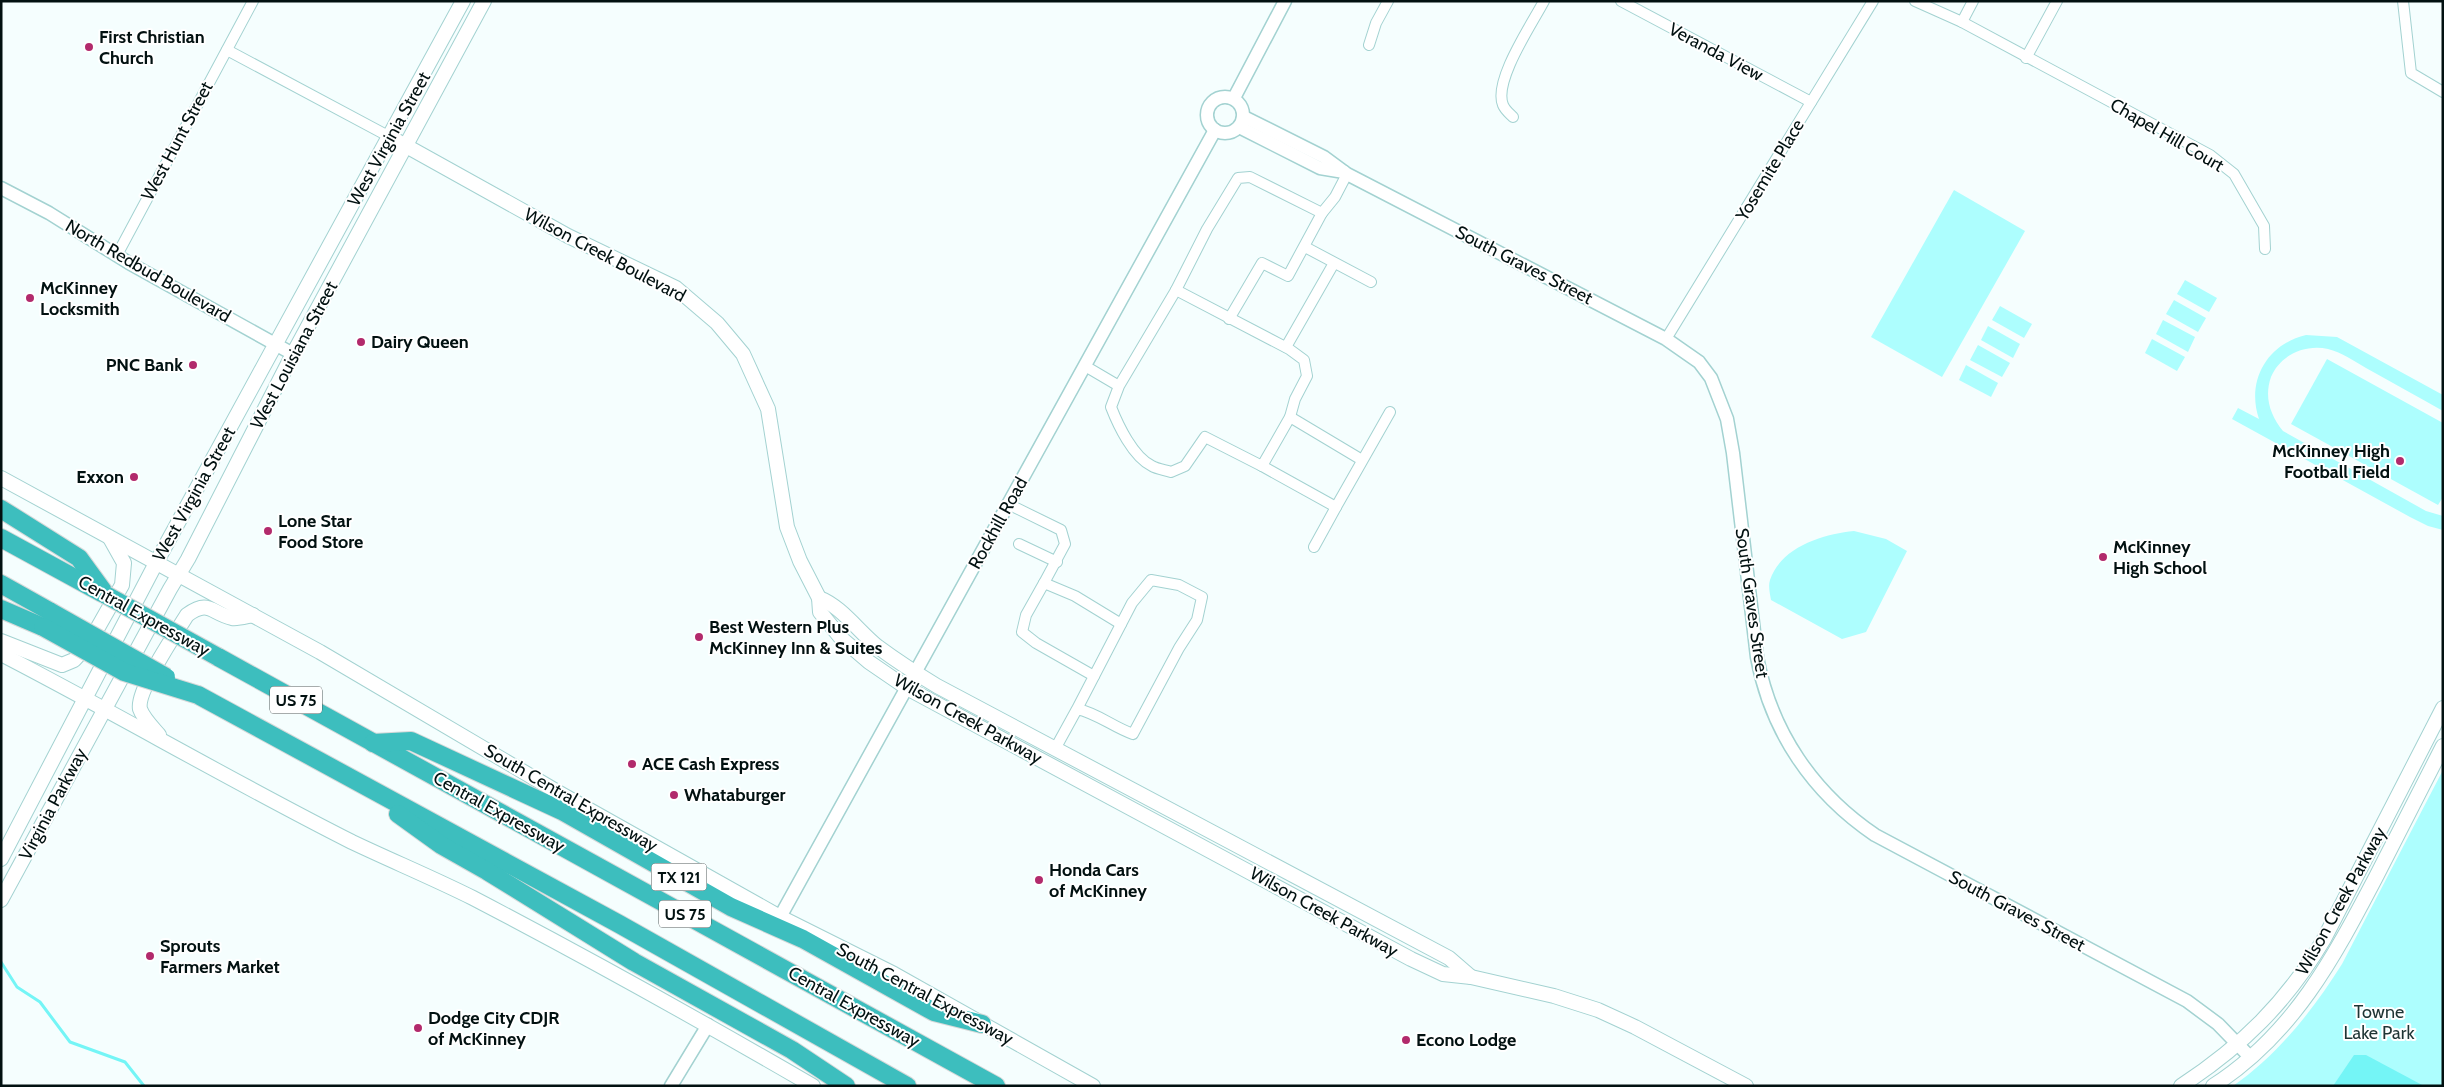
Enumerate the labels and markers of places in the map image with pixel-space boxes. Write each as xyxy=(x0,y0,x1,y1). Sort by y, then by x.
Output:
place label: First Christian Church xyxy=(99,26,205,69)
marker: First Christian Church xyxy=(83,41,95,53)
place label: McKinney Locksmith xyxy=(40,277,120,320)
marker: McKinney Locksmith xyxy=(24,292,36,304)
place label: Dairy Queen xyxy=(371,331,469,353)
marker: Dairy Queen xyxy=(355,336,367,348)
place label: PNC Bank xyxy=(106,354,183,376)
marker: PNC Bank xyxy=(187,359,199,371)
place label: McKinney High Football Field xyxy=(2272,440,2390,483)
marker: McKinney High Football Field xyxy=(2394,455,2406,467)
place label: Exxon xyxy=(76,466,124,488)
marker: Exxon xyxy=(128,471,140,483)
place label: Lone Star Food Store xyxy=(278,510,363,553)
marker: Lone Star Food Store xyxy=(262,525,274,537)
place label: McKinney High School xyxy=(2113,536,2207,579)
marker: McKinney High School xyxy=(2097,551,2109,563)
place label: Best Western Plus McKinney Inn & Suites xyxy=(709,616,883,659)
marker: Best Western Plus McKinney Inn & Suites xyxy=(693,631,705,643)
place label: ACE Cash Express xyxy=(642,753,780,775)
marker: ACE Cash Express xyxy=(626,758,638,770)
place label: Whataburger xyxy=(684,784,786,806)
marker: Whataburger xyxy=(668,789,680,801)
place label: Honda Cars of McKinney xyxy=(1049,859,1147,902)
marker: Honda Cars of McKinney xyxy=(1033,874,1045,886)
place label: Sprouts Farmers Market xyxy=(160,935,280,978)
marker: Sprouts Farmers Market xyxy=(144,950,156,962)
place label: Dodge City CDJR of McKinney xyxy=(428,1007,560,1050)
marker: Dodge City CDJR of McKinney xyxy=(412,1022,424,1034)
place label: Econo Lodge xyxy=(1416,1029,1516,1051)
marker: Econo Lodge xyxy=(1400,1034,1412,1046)

